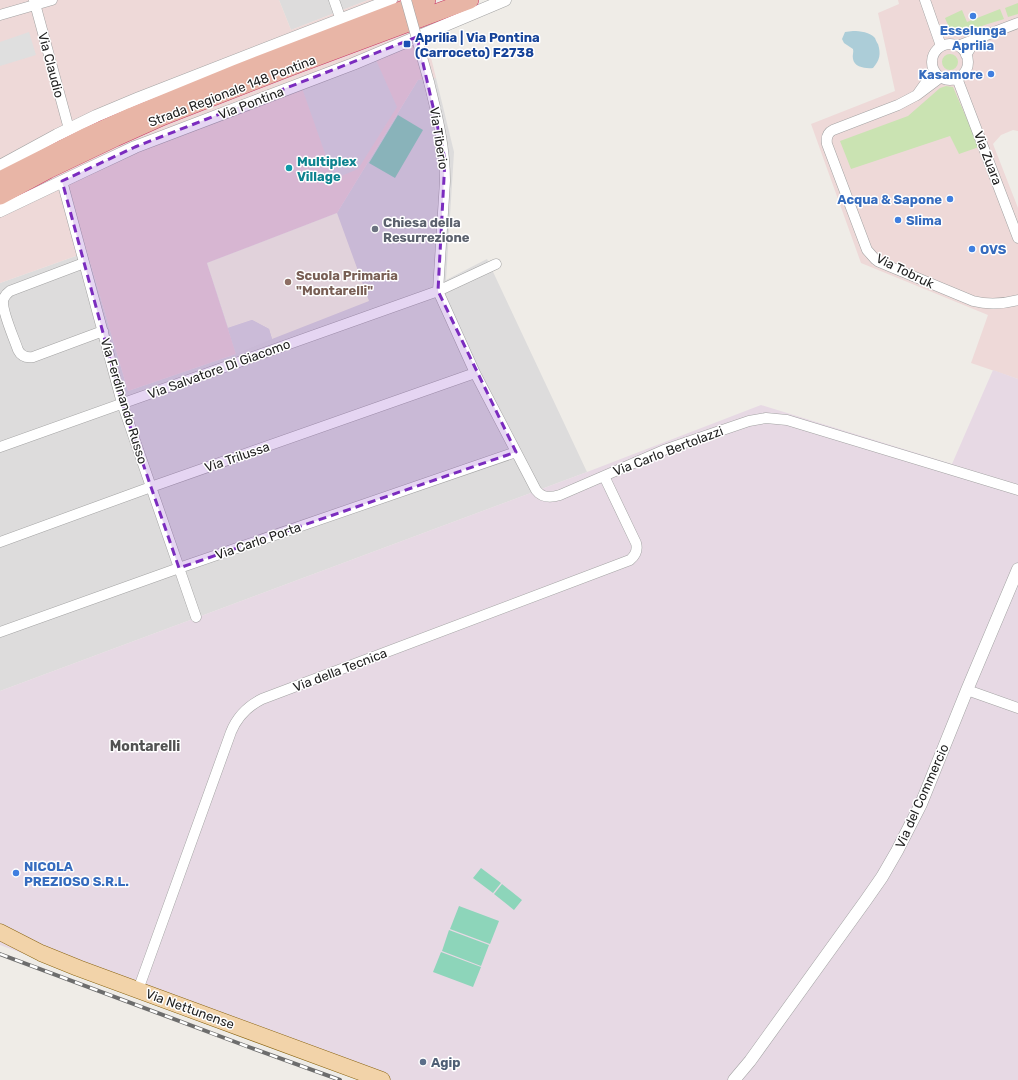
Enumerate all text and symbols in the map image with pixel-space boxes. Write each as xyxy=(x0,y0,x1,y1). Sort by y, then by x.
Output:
marker: Esselunga Aprilia xyxy=(968,11,978,21)
place label: Esselunga Aprilia xyxy=(940,23,1006,53)
place label: Aprilia | Via Pontina (Carroceto) F2738 xyxy=(415,30,540,60)
street label: Via Claudio xyxy=(35,31,67,99)
marker: Aprilia | Via Pontina (Carroceto) F2738 xyxy=(402,39,412,49)
street label: Strada Regionale 148 Pontina xyxy=(146,52,318,131)
place label: Kasamore xyxy=(919,67,983,82)
marker: Kasamore xyxy=(986,69,996,79)
street label: Via Pontina xyxy=(216,84,286,122)
street label: Via Tiberio xyxy=(427,106,451,170)
street label: Via Zuara xyxy=(971,129,1005,187)
place label: Multiplex Village xyxy=(297,154,357,184)
marker: Multiplex Village xyxy=(284,163,294,173)
place label: Acqua & Sapone xyxy=(837,192,942,207)
marker: Acqua & Sapone xyxy=(945,194,955,204)
place label: Slima xyxy=(906,213,942,228)
place label: Chiesa della Resurrezione xyxy=(383,215,470,245)
marker: Slima xyxy=(893,215,903,225)
marker: Chiesa della Resurrezione xyxy=(370,224,380,234)
place label: OVS xyxy=(980,242,1007,257)
marker: OVS xyxy=(967,244,977,254)
street label: Via Tobruk xyxy=(874,251,937,292)
place label: Scuola Primaria "Montarelli" xyxy=(296,268,398,298)
marker: Scuola Primaria "Montarelli" xyxy=(283,277,293,287)
street label: Via Ferdinando Russo xyxy=(98,336,150,466)
street label: Via Salvatore Di Giacomo xyxy=(146,336,292,402)
street label: Via Carlo Bertolazzi xyxy=(611,423,725,479)
street label: Via Trilussa xyxy=(203,439,271,475)
street label: Via Carlo Porta xyxy=(213,519,303,563)
street label: Via della Tecnica xyxy=(291,645,389,695)
district label: Montarelli xyxy=(110,738,180,755)
street label: Via del Commercio xyxy=(892,742,952,850)
place label: NICOLA PREZIOSO S.R.L. xyxy=(24,859,129,889)
marker: NICOLA PREZIOSO S.R.L. xyxy=(11,868,21,878)
street label: Via Nettunense xyxy=(144,986,236,1032)
place label: Agip xyxy=(431,1055,460,1070)
marker: Agip xyxy=(418,1057,428,1067)

